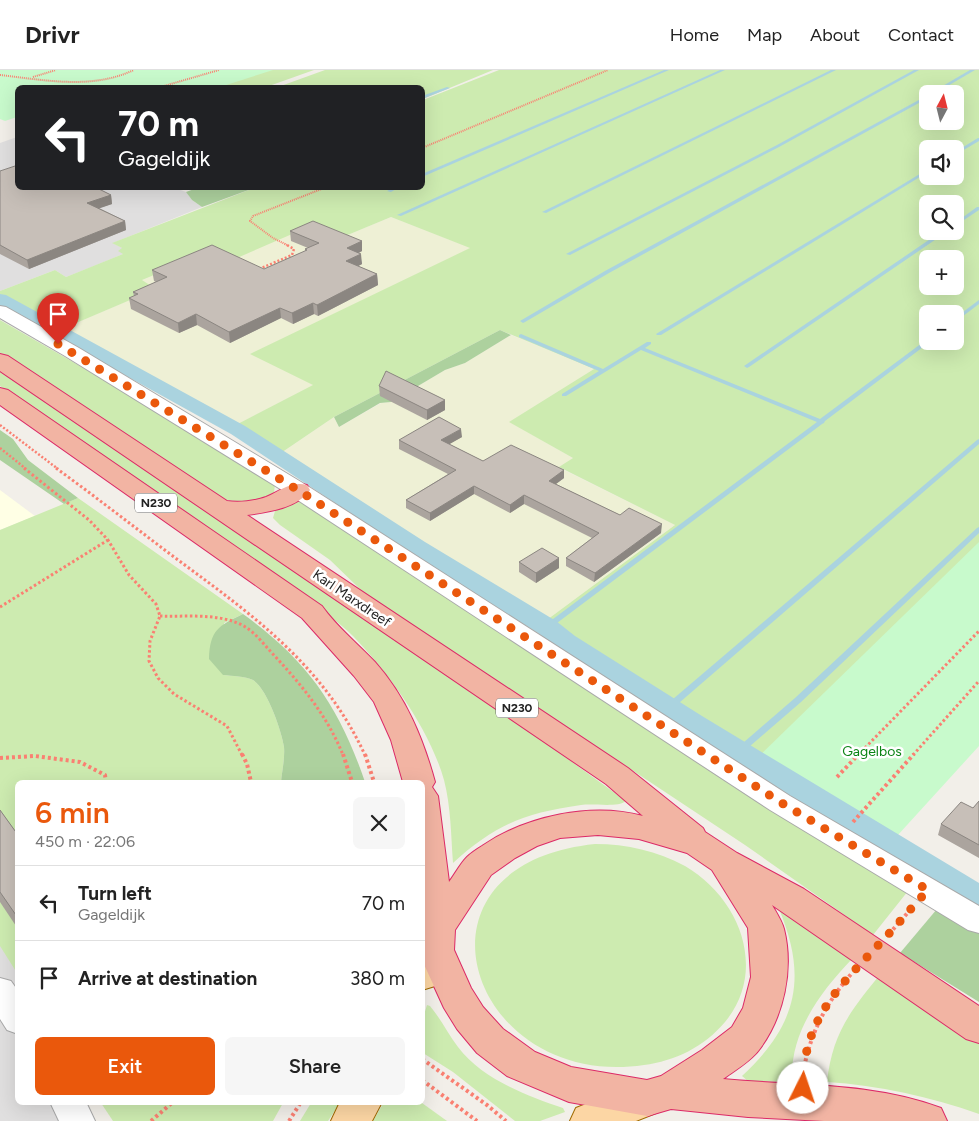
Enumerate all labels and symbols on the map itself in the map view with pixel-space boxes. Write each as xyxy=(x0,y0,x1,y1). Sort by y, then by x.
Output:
north arrow xyxy=(919,85,964,130)
pin xyxy=(37,293,79,344)
road number: N230 xyxy=(135,493,177,512)
street label: Karl Marxdreef xyxy=(309,566,395,631)
road number: N230 xyxy=(496,698,538,718)
park label: Gagelbos xyxy=(842,743,902,760)
position arrow xyxy=(776,1061,828,1113)

